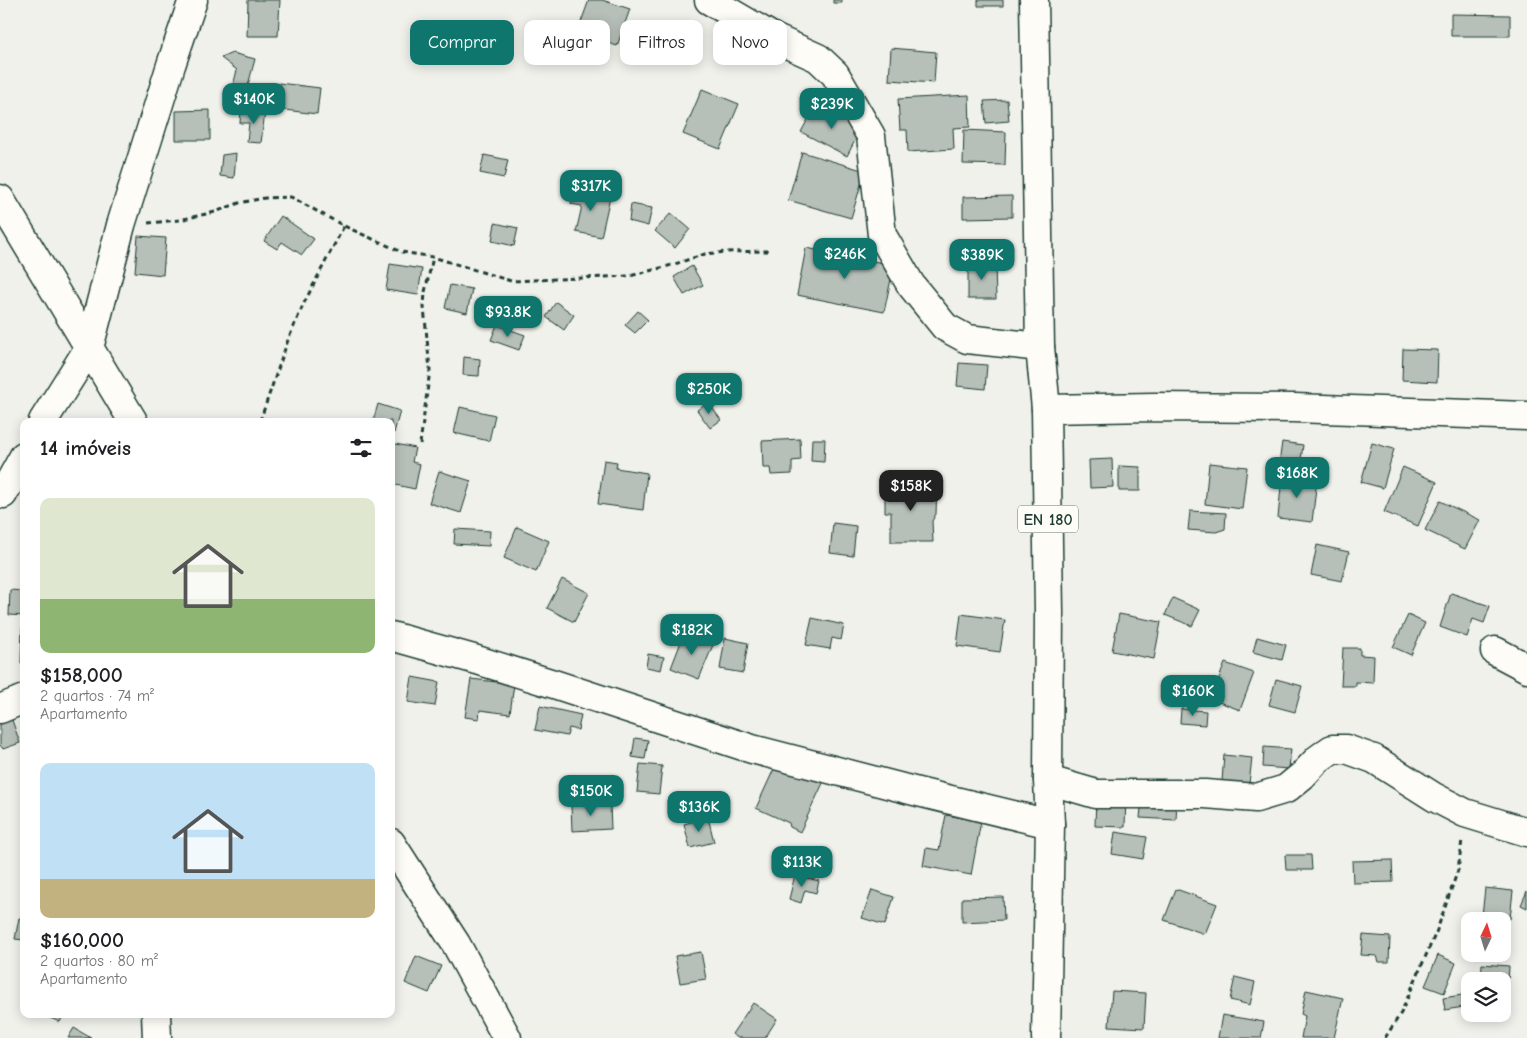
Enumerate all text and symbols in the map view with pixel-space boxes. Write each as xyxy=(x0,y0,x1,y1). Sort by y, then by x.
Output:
chip: Comprar xyxy=(410,20,514,65)
chip: Alugar xyxy=(524,20,610,65)
chip: Filtros xyxy=(620,20,703,65)
chip: Novo xyxy=(713,20,787,65)
pin: $140K xyxy=(219,82,289,125)
pin: $239K xyxy=(797,88,867,130)
text: $140K xyxy=(233,90,275,108)
text: $239K xyxy=(811,95,853,113)
pin: $317K xyxy=(556,170,626,212)
text: $317K xyxy=(571,177,611,195)
pin: $246K xyxy=(810,238,880,280)
pin: $389K xyxy=(947,238,1017,281)
text: $246K xyxy=(824,245,866,263)
text: $389K xyxy=(960,246,1004,264)
pin: $93.8K xyxy=(467,296,549,338)
text: $93.8K xyxy=(485,303,531,321)
pin: $250K xyxy=(674,372,744,415)
text: $250K xyxy=(687,380,731,398)
icon: filters xyxy=(347,434,375,462)
text: 14 imóveis xyxy=(40,436,131,460)
pin: $168K xyxy=(1262,456,1332,499)
text: $168K xyxy=(1276,464,1318,482)
pin: $158K xyxy=(876,470,946,512)
text: $158K xyxy=(890,477,932,495)
road number: EN 180 xyxy=(1018,506,1078,532)
icon: home xyxy=(163,531,253,621)
pin: $182K xyxy=(657,614,727,656)
text: $182K xyxy=(671,621,713,639)
text: $158,000 xyxy=(40,663,123,687)
pin: $160K xyxy=(1158,674,1228,717)
text: $160K xyxy=(1172,682,1214,700)
text: 2 quartos · 74 m² xyxy=(40,687,154,705)
text: Apartamento xyxy=(40,705,127,723)
pin: $150K xyxy=(556,774,626,817)
text: $150K xyxy=(570,782,612,800)
pin: $136K xyxy=(664,790,734,833)
icon: home xyxy=(163,796,253,886)
text: $136K xyxy=(678,798,720,816)
pin: $113K xyxy=(767,846,837,888)
text: $113K xyxy=(782,853,822,871)
north arrow xyxy=(1461,912,1511,962)
map controls xyxy=(1461,912,1511,1022)
text: $160,000 xyxy=(40,928,124,952)
text: 2 quartos · 80 m² xyxy=(40,952,158,970)
text: Apartamento xyxy=(40,970,127,988)
button: layers xyxy=(1461,972,1511,1022)

